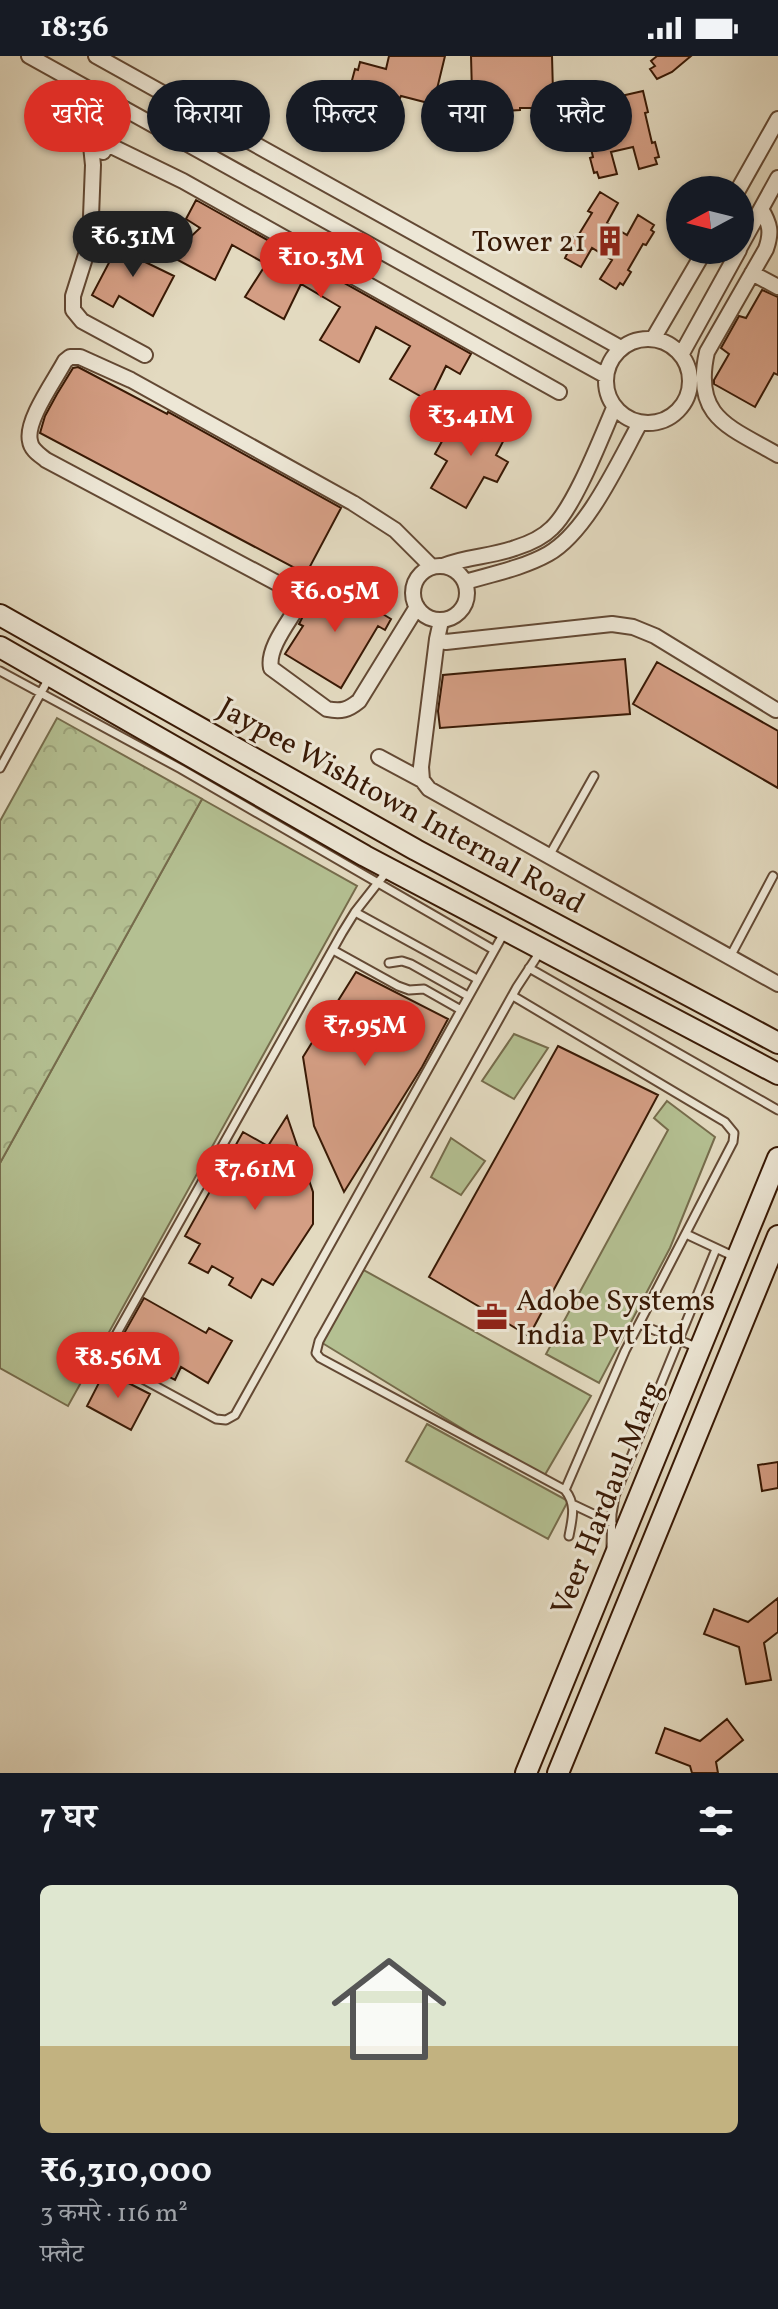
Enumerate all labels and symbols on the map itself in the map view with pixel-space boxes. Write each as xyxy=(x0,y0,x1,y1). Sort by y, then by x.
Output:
north arrow xyxy=(666,176,754,264)
pin: ₹6.31M xyxy=(68,211,198,279)
place label: Tower 21 xyxy=(471,222,586,264)
building icon: Tower 21 xyxy=(593,224,627,258)
pin: ₹10.3M xyxy=(256,232,386,300)
pin: ₹3.41M xyxy=(406,390,536,458)
pin: ₹6.05M xyxy=(270,566,400,634)
street label: Jaypee Wishtown Internal Road xyxy=(210,688,592,925)
pin: ₹7.95M xyxy=(300,1000,430,1068)
pin: ₹7.61M xyxy=(190,1144,320,1212)
place label: Adobe Systems India Pvt Ltd xyxy=(516,1281,715,1357)
office icon: Adobe Systems India Pvt Ltd xyxy=(475,1300,509,1334)
pin: ₹8.56M xyxy=(53,1332,183,1400)
street label: Veer Hardaul Marg xyxy=(542,1375,674,1622)

